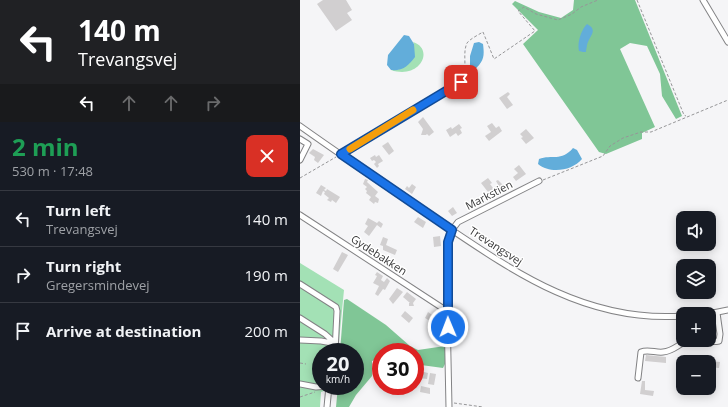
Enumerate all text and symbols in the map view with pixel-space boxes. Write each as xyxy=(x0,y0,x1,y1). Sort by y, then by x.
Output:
text: 140 m xyxy=(78,11,161,49)
icon: left xyxy=(12,16,64,68)
text: Trevangsvej xyxy=(78,47,177,71)
pin xyxy=(444,65,478,99)
icon: arrive xyxy=(450,71,472,93)
icon: left xyxy=(76,92,98,114)
icon: ahead xyxy=(118,92,140,114)
icon: ahead xyxy=(160,92,182,114)
icon: right xyxy=(202,92,224,114)
text: 2 min xyxy=(12,130,79,163)
button: close xyxy=(246,135,288,177)
text: 530 m · 17:48 xyxy=(12,162,93,180)
street label: Markstien xyxy=(463,176,515,213)
text: Turn left xyxy=(46,200,111,220)
icon: left xyxy=(12,208,34,230)
text: 140 m xyxy=(244,209,288,229)
map controls xyxy=(676,211,716,395)
button: sound xyxy=(676,211,716,251)
text: Trevangsvej xyxy=(46,220,118,238)
street label: Trevangsvej xyxy=(467,223,526,268)
street label: Gydebakken xyxy=(348,231,410,278)
text: Turn right xyxy=(46,256,121,276)
button: layers xyxy=(676,259,716,299)
icon: right xyxy=(12,264,34,286)
text: 190 m xyxy=(244,265,288,285)
text: Gregersmindevej xyxy=(46,276,150,294)
position arrow xyxy=(427,306,469,348)
button: + xyxy=(676,307,716,347)
icon: arrive xyxy=(12,320,34,342)
text: Arrive at destination xyxy=(46,321,201,341)
text: 200 m xyxy=(244,321,288,341)
speed limit sign: 30 xyxy=(372,343,424,395)
text: 20 xyxy=(327,350,349,377)
button: − xyxy=(676,355,716,395)
text: km/h xyxy=(326,372,350,386)

